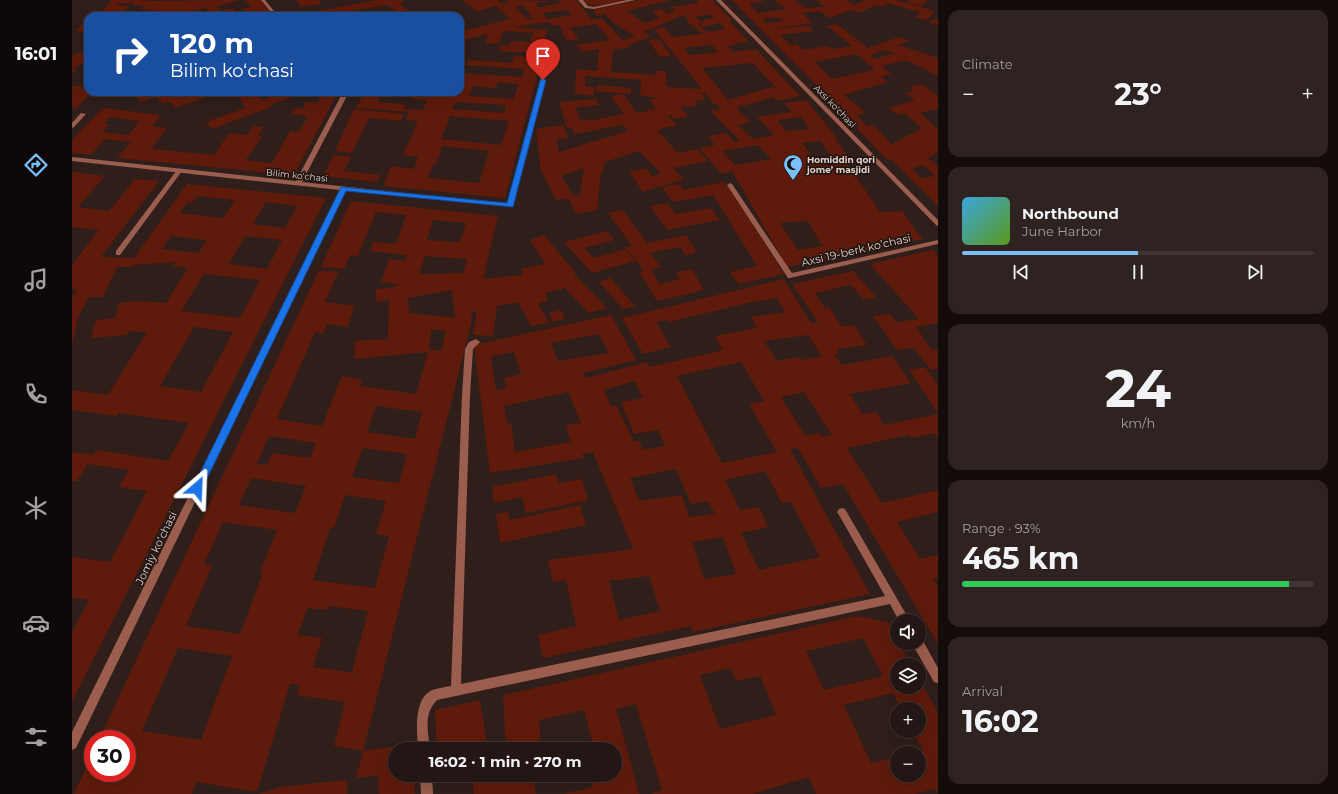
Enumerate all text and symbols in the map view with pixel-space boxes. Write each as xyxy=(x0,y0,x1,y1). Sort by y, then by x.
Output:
text: 120 m xyxy=(170,26,254,60)
icon: right xyxy=(104,28,156,80)
pin xyxy=(526,39,560,80)
text: 16:01 xyxy=(15,43,57,65)
icon: arrive xyxy=(532,45,554,67)
text: Climate xyxy=(962,56,1013,72)
text: Bilim koʻchasi xyxy=(170,60,294,82)
text: 23° xyxy=(1114,76,1162,113)
text: − xyxy=(962,81,975,108)
text: + xyxy=(1301,81,1314,108)
street label: Axsi ko'chasi xyxy=(812,82,858,130)
icon: directions xyxy=(22,151,50,179)
mosque icon: Homiddin qori jome’ masjidi xyxy=(782,153,804,181)
place label: Homiddin qori jome’ masjidi xyxy=(806,154,875,175)
street label: Bilim koʻchasi xyxy=(266,166,328,184)
text: Northbound xyxy=(1022,204,1119,223)
text: June Harbor xyxy=(1022,223,1103,239)
street label: Аxsi 19-berk koʼchasi xyxy=(800,231,912,269)
icon: previous xyxy=(1010,261,1032,283)
icon: pause xyxy=(1127,261,1149,283)
icon: next xyxy=(1244,261,1266,283)
icon: music xyxy=(22,266,50,294)
text: 24 xyxy=(1105,357,1171,420)
icon: phone xyxy=(22,380,50,408)
text: km/h xyxy=(1121,415,1155,431)
position arrow xyxy=(176,467,218,509)
icon: climate xyxy=(22,494,50,522)
street label: Jomiy koʻchasi xyxy=(132,509,180,588)
text: Range · 93% xyxy=(962,520,1040,536)
text: 465 km xyxy=(962,540,1079,577)
icon: car xyxy=(22,609,50,637)
map controls xyxy=(890,614,926,782)
button: sound xyxy=(890,614,926,650)
button: layers xyxy=(890,658,926,694)
text: Arrival xyxy=(962,683,1003,699)
button: + xyxy=(890,702,926,738)
text: 16:02 xyxy=(962,703,1039,740)
icon: filters xyxy=(22,723,50,751)
speed limit sign: 30 xyxy=(84,730,136,782)
button: − xyxy=(890,746,926,782)
text: 16:02 · 1 min · 270 m xyxy=(428,752,582,771)

